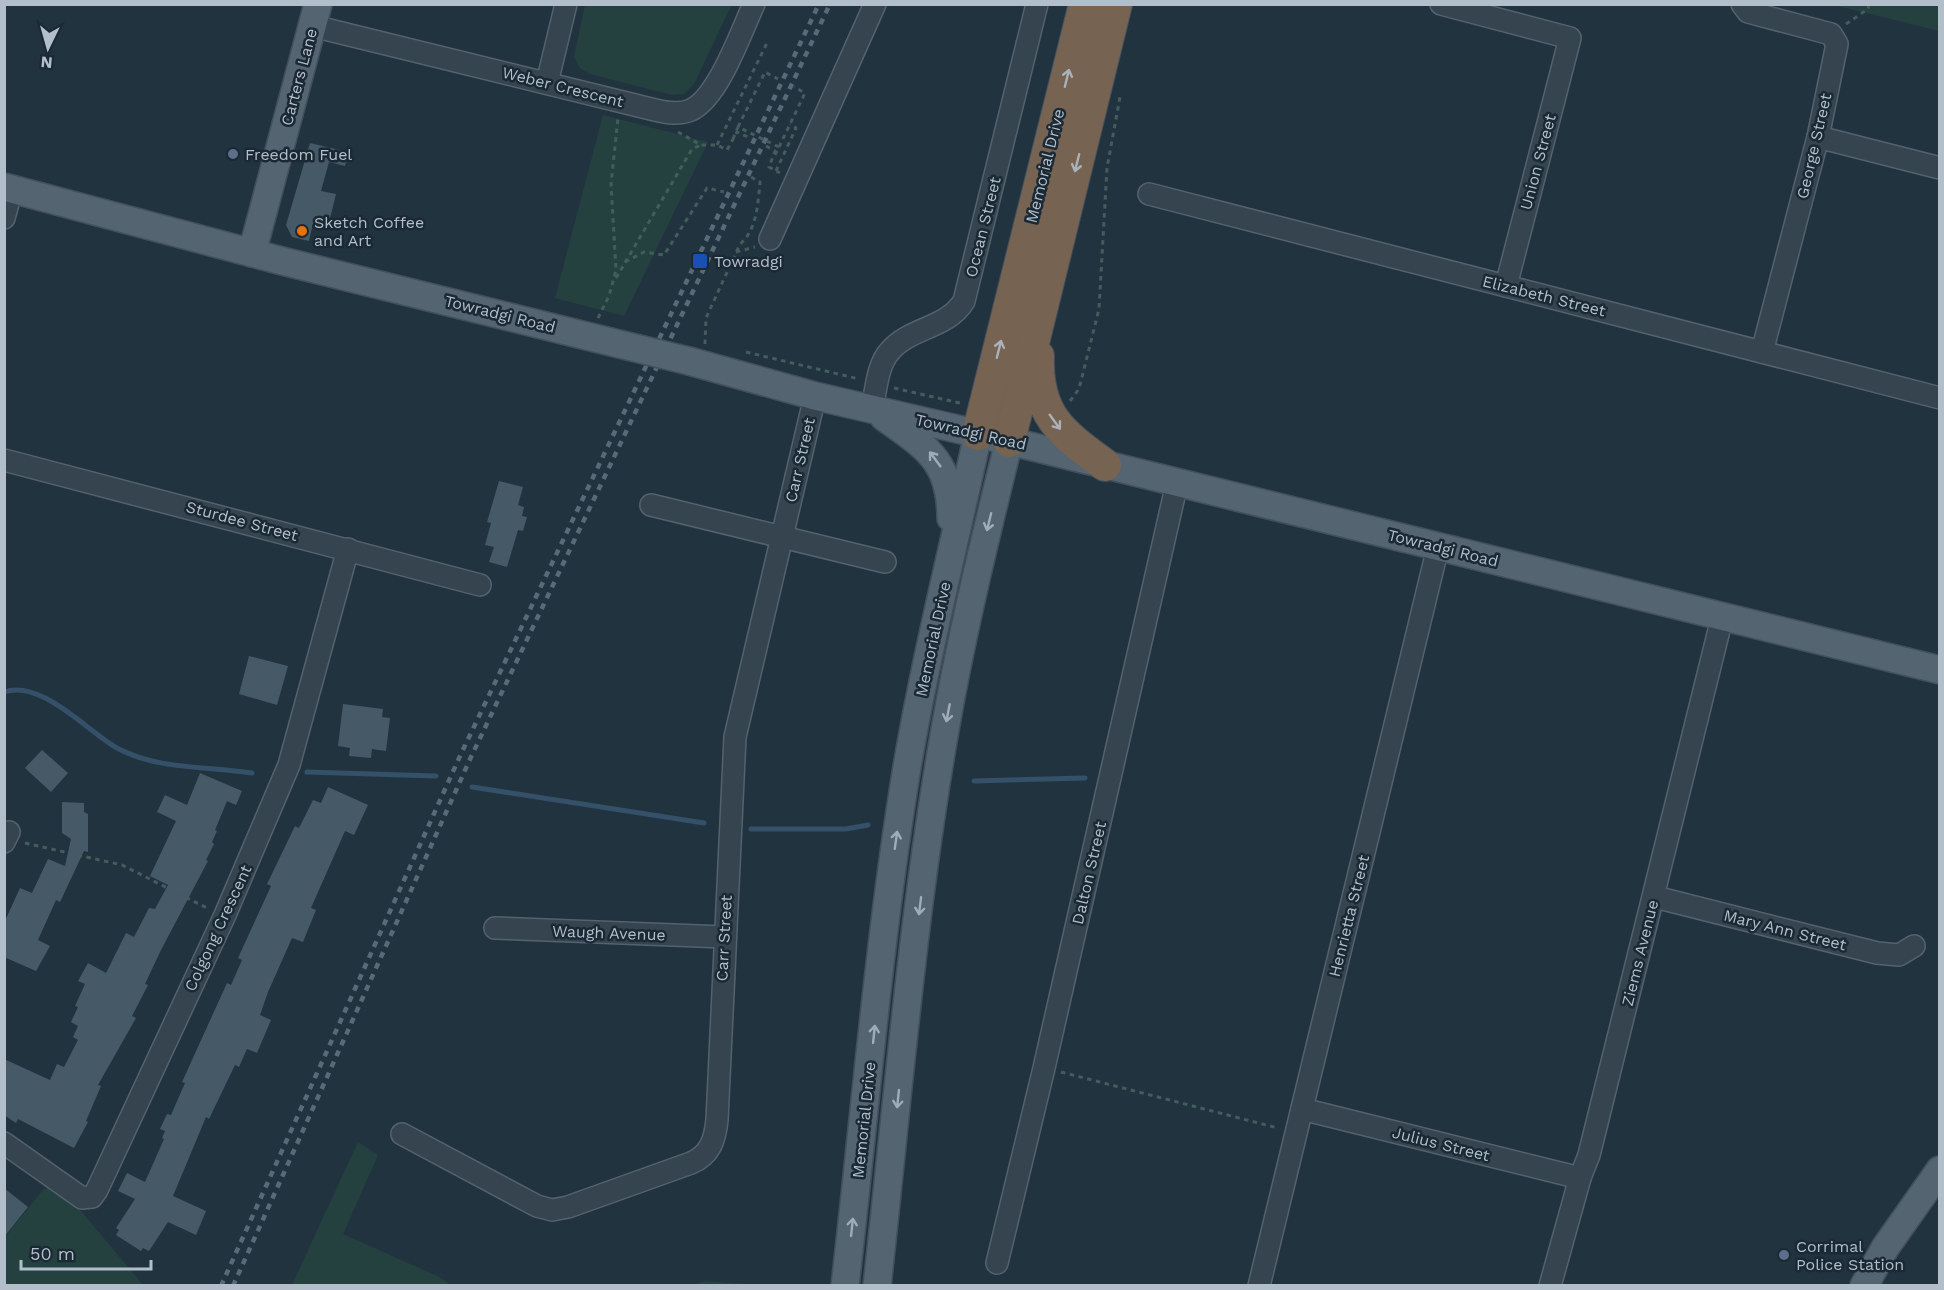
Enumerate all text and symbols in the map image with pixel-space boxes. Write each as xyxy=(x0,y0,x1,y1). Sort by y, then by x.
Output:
north arrow xyxy=(18,18,78,78)
street label: Carters Lane xyxy=(277,26,321,128)
text: N xyxy=(40,52,53,72)
street label: Weber Crescent xyxy=(500,63,626,111)
one-way arrow xyxy=(1061,69,1073,88)
street label: George Street xyxy=(1793,91,1835,201)
street label: Memorial Drive xyxy=(1022,107,1068,225)
street label: Union Street xyxy=(1516,112,1560,212)
place label: Freedom Fuel xyxy=(245,145,352,164)
marker: Freedom Fuel xyxy=(226,147,240,161)
one-way arrow xyxy=(1071,153,1083,172)
street label: Ocean Street xyxy=(961,175,1005,279)
place label: Sketch Coffee and Art xyxy=(314,213,424,250)
marker: Sketch Coffee and Art xyxy=(295,224,309,238)
marker: Towradgi xyxy=(691,252,709,270)
place label: Towradgi xyxy=(714,252,783,271)
street label: Elizabeth Street xyxy=(1480,272,1608,321)
street label: Towradgi Road xyxy=(443,291,557,337)
one-way arrow xyxy=(994,340,1006,359)
street label: Towradgi Road xyxy=(914,410,1028,454)
one-way arrow xyxy=(1048,414,1061,430)
street label: Carr Street xyxy=(781,416,819,504)
one-way arrow xyxy=(929,451,941,467)
street label: Sturdee Street xyxy=(184,497,300,545)
one-way arrow xyxy=(983,512,995,531)
street label: Towradgi Road xyxy=(1386,525,1500,571)
street label: Memorial Drive xyxy=(912,580,954,698)
one-way arrow xyxy=(942,702,953,722)
street label: Dalton Street xyxy=(1068,819,1110,926)
one-way arrow xyxy=(891,831,902,850)
street label: Henrietta Street xyxy=(1325,853,1373,979)
street label: Colgong Crescent xyxy=(180,862,256,994)
street label: Carr Street xyxy=(712,894,736,982)
one-way arrow xyxy=(914,895,925,915)
street label: Ziems Avenue xyxy=(1618,898,1662,1008)
street label: Mary Ann Street xyxy=(1722,906,1849,955)
street label: Waugh Avenue xyxy=(552,922,666,944)
one-way arrow xyxy=(869,1024,880,1044)
street label: Memorial Drive xyxy=(848,1061,880,1179)
one-way arrow xyxy=(892,1089,903,1109)
street label: Julius Street xyxy=(1390,1123,1492,1165)
one-way arrow xyxy=(847,1218,858,1238)
scale bar xyxy=(21,1233,152,1271)
place label: Corrimal Police Station xyxy=(1796,1237,1904,1274)
text: 50 m xyxy=(30,1243,75,1264)
marker: Corrimal Police Station xyxy=(1777,1248,1791,1262)

